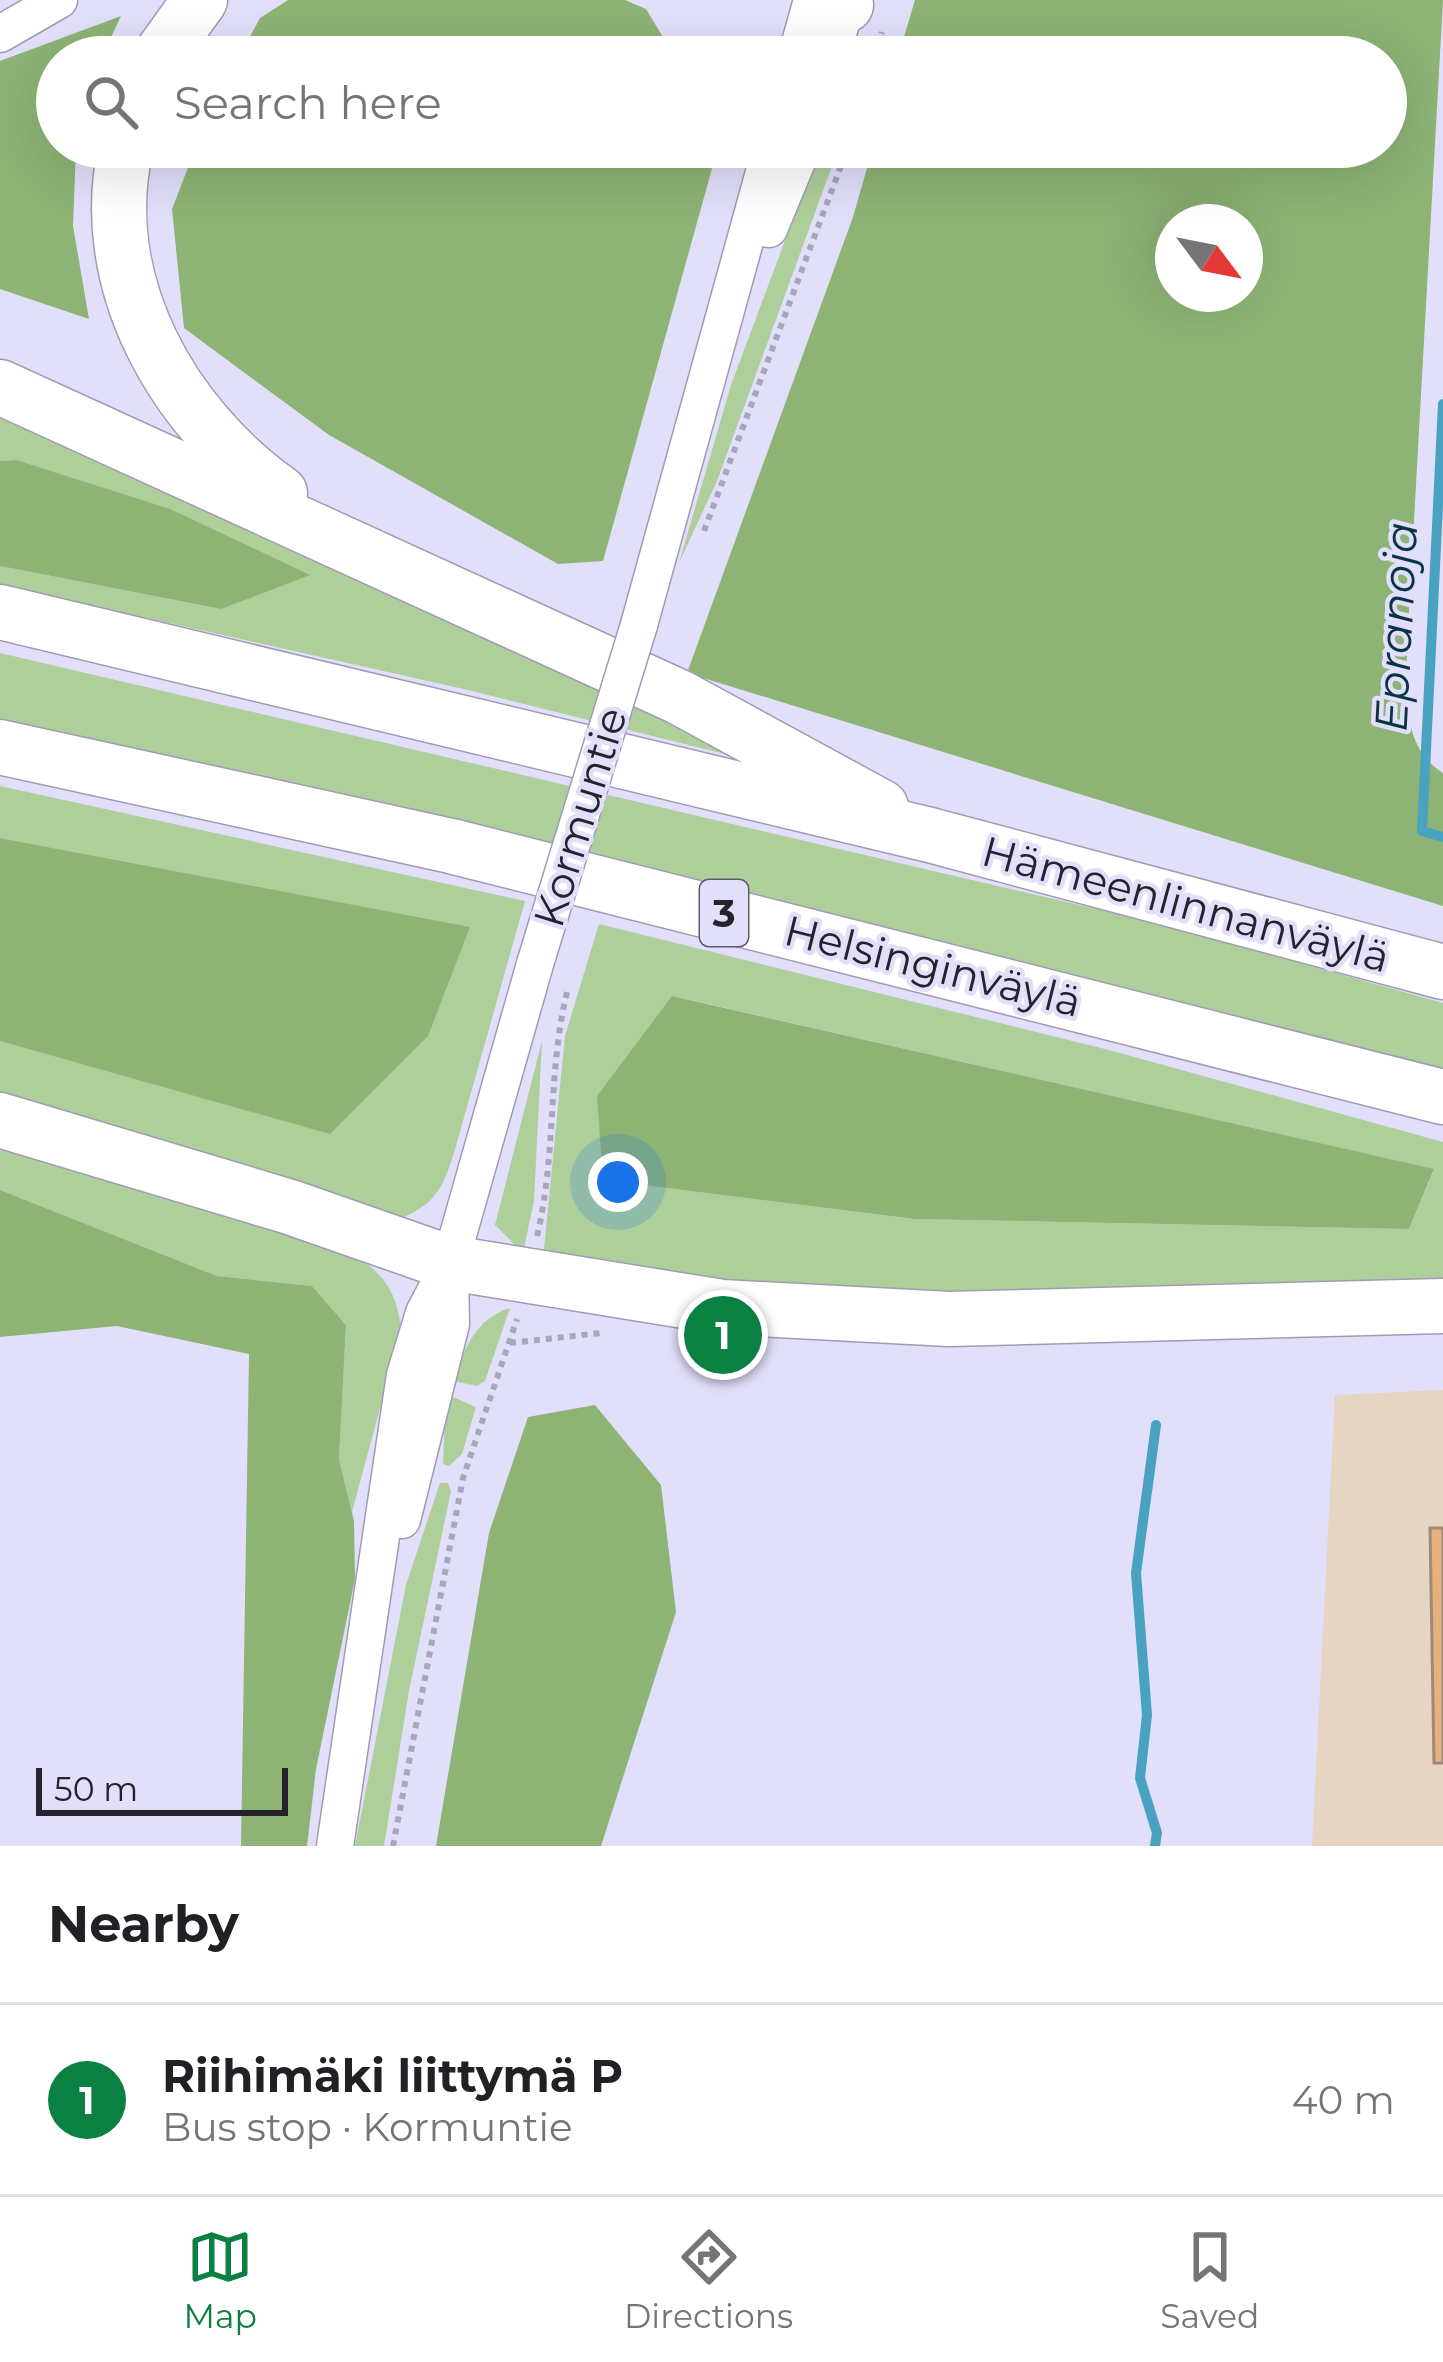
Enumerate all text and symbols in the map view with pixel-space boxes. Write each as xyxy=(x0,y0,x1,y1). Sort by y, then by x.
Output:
search box xyxy=(36,36,1407,168)
icon: search xyxy=(78,69,144,135)
text: Search here xyxy=(174,75,442,130)
north arrow xyxy=(1155,204,1263,312)
water label: Epranoja xyxy=(1363,521,1428,733)
street label: Kormuntie xyxy=(522,701,638,933)
street label: Hämeenlinnanväylä xyxy=(977,825,1395,983)
road number: 3 xyxy=(700,880,748,946)
street label: Helsinginväylä xyxy=(779,904,1087,1028)
your location xyxy=(588,1152,648,1212)
pin: 1 xyxy=(684,1290,762,1380)
scale bar xyxy=(36,1762,288,1815)
text: 50 m xyxy=(54,1769,138,1809)
text: Nearby xyxy=(48,1893,239,1955)
text: Riihimäki liittymä P xyxy=(162,2048,623,2103)
text: 1 xyxy=(79,2076,95,2124)
text: 40 m xyxy=(1292,2076,1395,2124)
text: Bus stop · Kormuntie xyxy=(162,2103,573,2151)
tab: Map xyxy=(184,2224,257,2336)
tab: Directions xyxy=(624,2224,793,2336)
tab: Saved xyxy=(1160,2224,1259,2336)

